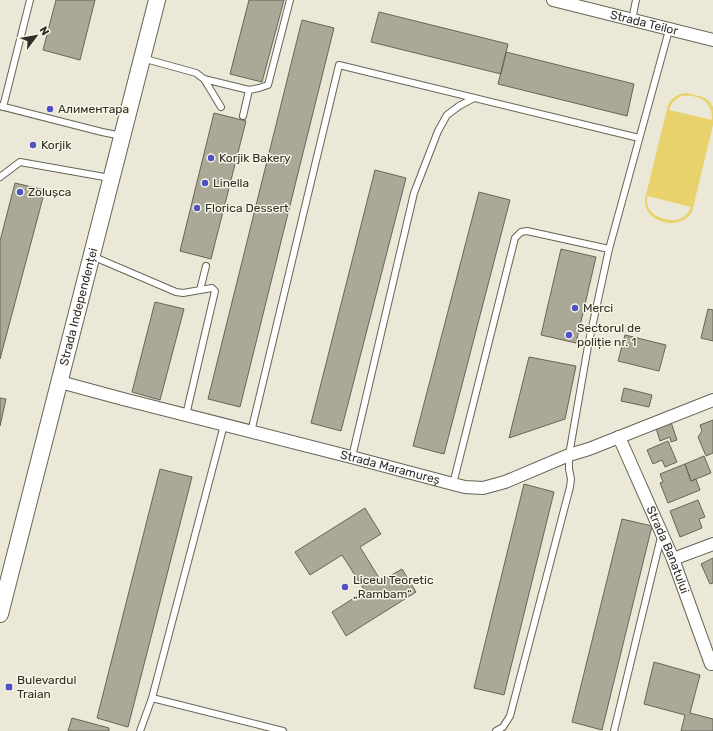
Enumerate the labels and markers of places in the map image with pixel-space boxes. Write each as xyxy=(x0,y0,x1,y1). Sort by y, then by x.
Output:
place label: Алиментара xyxy=(58,102,129,116)
marker: Алиментара xyxy=(45,104,55,114)
place label: Korjik xyxy=(41,138,72,152)
marker: Korjik xyxy=(28,140,38,150)
place label: Korjik Bakery xyxy=(219,151,291,165)
marker: Korjik Bakery xyxy=(206,153,216,163)
place label: Linella xyxy=(213,176,249,190)
marker: Linella xyxy=(200,178,210,188)
place label: Zolușca xyxy=(28,185,71,199)
marker: Zolușca xyxy=(15,187,25,197)
place label: Florica Dessert xyxy=(205,201,289,215)
marker: Florica Dessert xyxy=(192,203,202,213)
place label: Merci xyxy=(583,301,613,315)
marker: Merci xyxy=(570,303,580,313)
place label: Sectorul de poliție nr. 1 xyxy=(577,321,641,349)
marker: Sectorul de poliție nr. 1 xyxy=(564,330,574,340)
place label: Liceul Teoretic „Rambam“ xyxy=(353,573,434,601)
marker: Liceul Teoretic „Rambam“ xyxy=(340,582,350,592)
place label: Bulevardul Traian xyxy=(17,673,76,701)
marker: Bulevardul Traian xyxy=(4,682,14,692)

